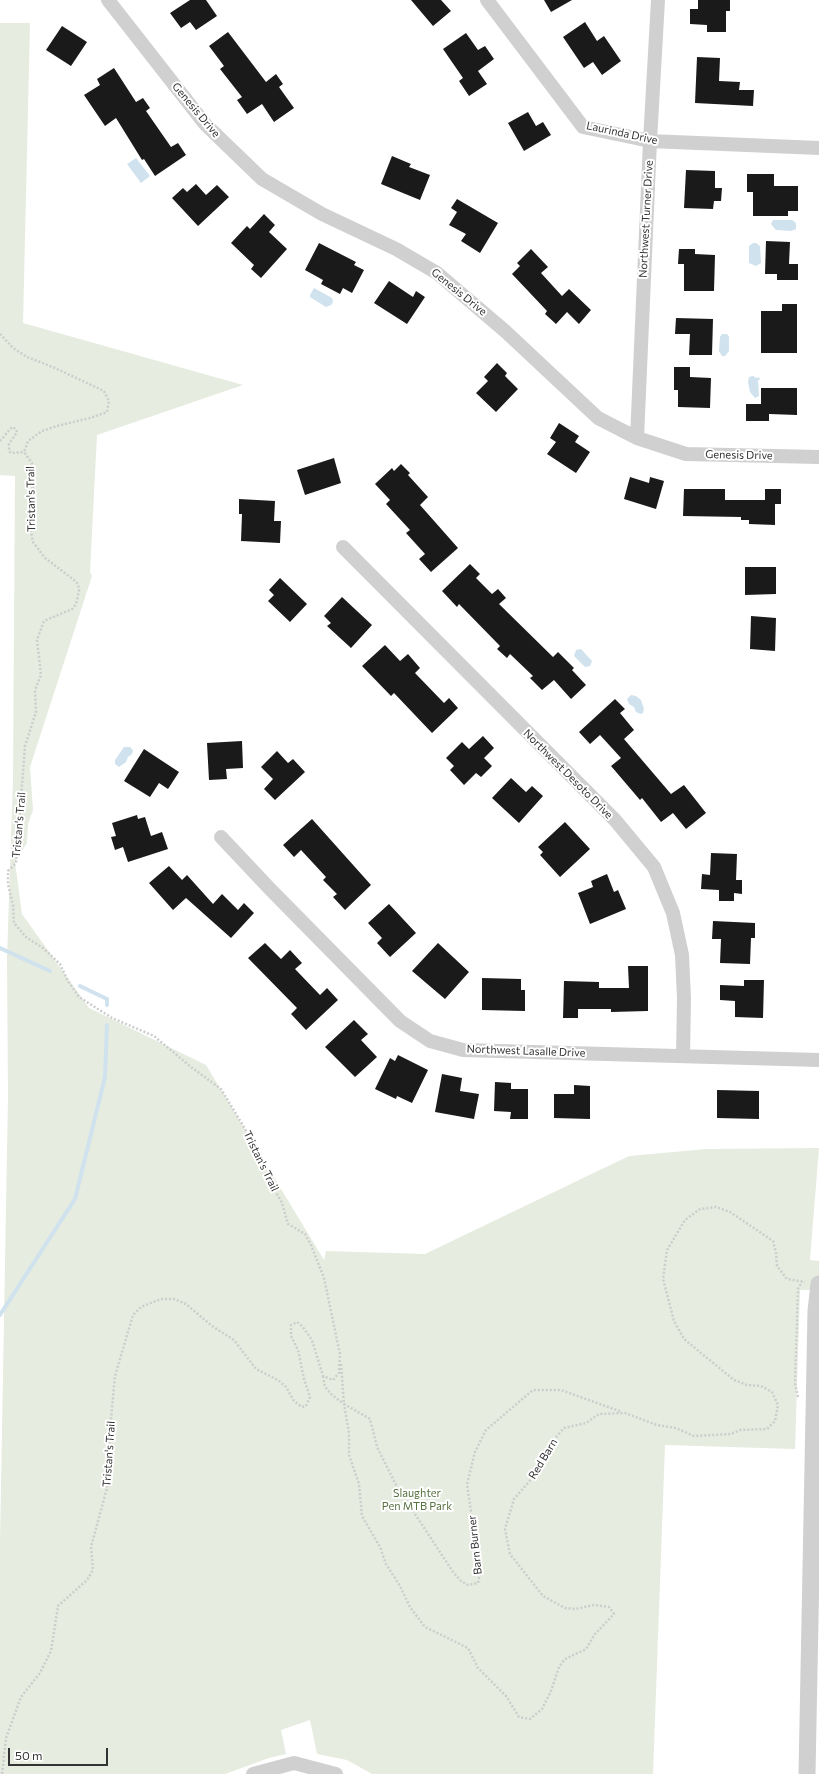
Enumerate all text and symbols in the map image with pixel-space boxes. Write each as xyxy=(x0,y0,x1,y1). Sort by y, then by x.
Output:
street label: Genesis Drive xyxy=(169,80,223,140)
street label: Laurinda Drive xyxy=(585,119,659,147)
street label: Northwest Turner Drive xyxy=(636,160,656,278)
street label: Genesis Drive xyxy=(429,266,489,318)
street label: Genesis Drive xyxy=(705,448,773,462)
street label: Tristan's Trail xyxy=(24,466,38,532)
street label: Northwest Desoto Drive xyxy=(521,727,615,821)
street label: Tristan's Trail xyxy=(10,792,28,858)
street label: Northwest Lasalle Drive xyxy=(466,1042,586,1060)
street label: Tristan's Trail xyxy=(241,1128,281,1194)
street label: Tristan's Trail xyxy=(100,1421,118,1487)
street label: Red Barn xyxy=(526,1436,560,1482)
park label: Slaughter Pen MTB Park xyxy=(382,1486,452,1512)
street label: Barn Burner xyxy=(465,1515,485,1575)
scale bar xyxy=(10,1740,110,1766)
text: 50 m xyxy=(15,1748,43,1762)

